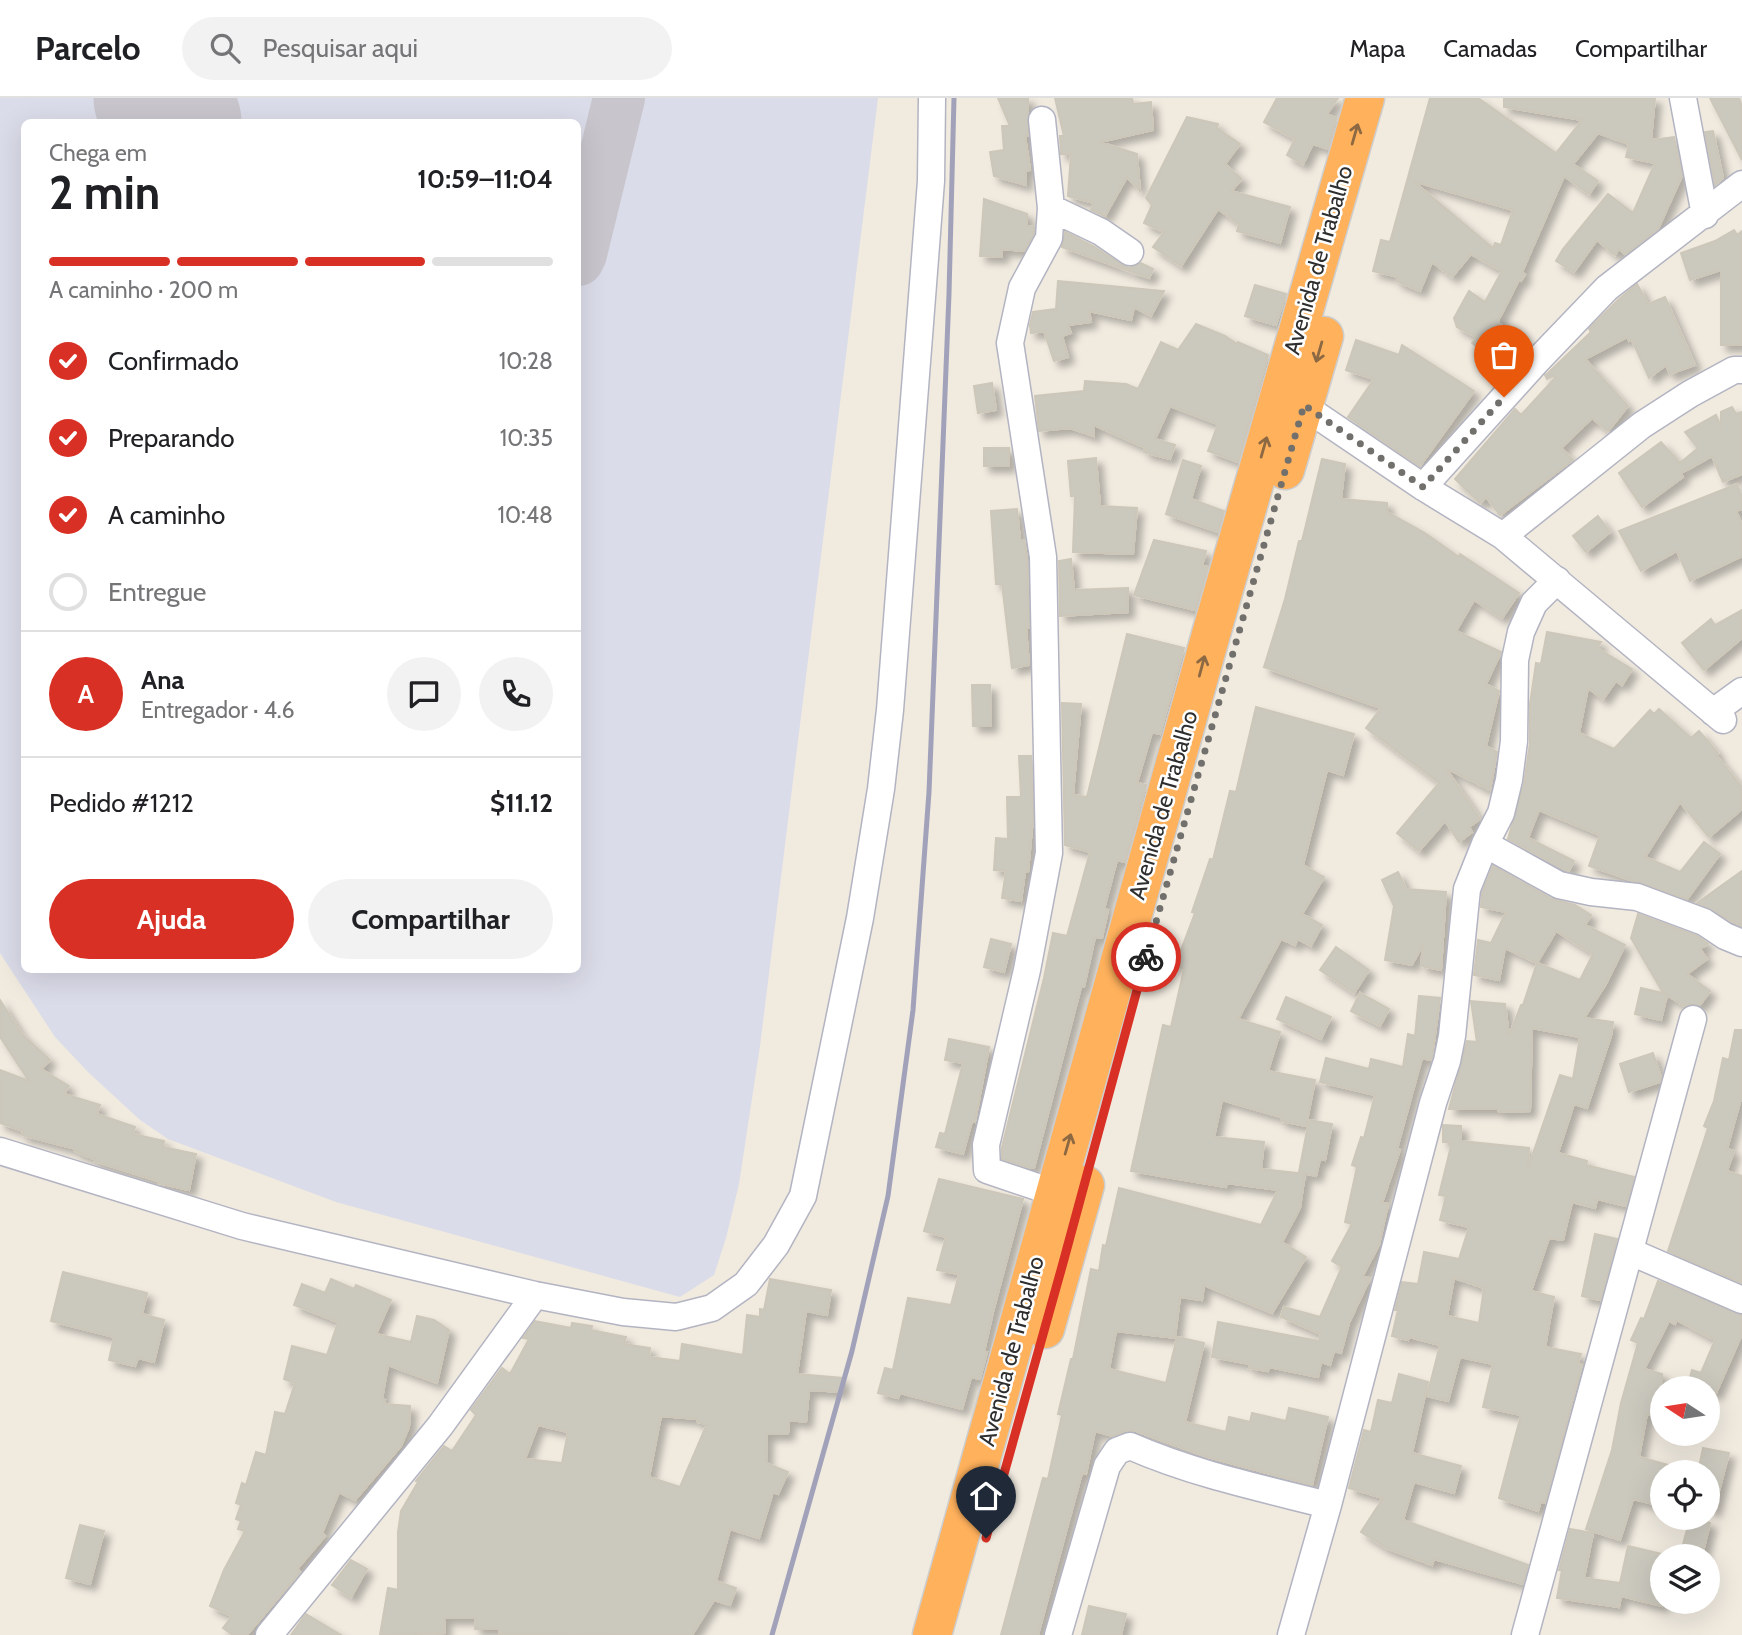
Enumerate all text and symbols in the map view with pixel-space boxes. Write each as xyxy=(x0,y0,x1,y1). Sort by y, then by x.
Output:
search box xyxy=(182,17,672,80)
text: Parcelo xyxy=(35,28,140,68)
icon: search xyxy=(206,29,244,67)
text: Pesquisar aqui xyxy=(262,32,418,64)
text: Mapa xyxy=(1349,34,1405,63)
text: Camadas xyxy=(1443,34,1537,63)
text: Compartilhar xyxy=(1575,34,1707,63)
one-way arrow xyxy=(1349,123,1362,145)
text: Chega em xyxy=(49,139,147,167)
street label: Avenida de Trabalho xyxy=(1278,162,1358,358)
text: 10:59–11:04 xyxy=(417,163,553,195)
text: 2 min xyxy=(49,165,160,221)
text: A caminho · 200 m xyxy=(49,276,238,304)
pin xyxy=(1474,325,1534,397)
icon: bag xyxy=(1485,336,1523,374)
one-way arrow xyxy=(1312,341,1325,363)
icon: check xyxy=(49,342,87,380)
text: Confirmado xyxy=(108,345,239,377)
text: 10:28 xyxy=(499,347,553,375)
icon: check xyxy=(49,419,87,457)
text: Preparando xyxy=(108,422,235,454)
text: 10:35 xyxy=(500,424,553,452)
one-way arrow xyxy=(1259,436,1272,458)
icon: check xyxy=(49,496,87,534)
text: A caminho xyxy=(108,499,225,531)
text: 10:48 xyxy=(497,501,553,529)
text: Entregue xyxy=(108,576,206,608)
one-way arrow xyxy=(1196,655,1209,678)
button: chat xyxy=(387,657,461,731)
button: phone xyxy=(479,657,553,731)
text: Ana xyxy=(141,664,185,696)
text: A xyxy=(78,678,94,710)
text: Entregador · 4.6 xyxy=(141,696,295,724)
street label: Avenida de Trabalho xyxy=(1123,707,1203,903)
text: Pedido #1212 xyxy=(49,787,194,819)
text: $11.12 xyxy=(490,787,553,819)
button: Ajuda xyxy=(49,879,294,959)
button: Compartilhar xyxy=(308,879,553,959)
courier xyxy=(1111,922,1181,992)
icon: bike xyxy=(1127,938,1165,976)
one-way arrow xyxy=(1063,1134,1076,1156)
street label: Avenida de Trabalho xyxy=(972,1253,1050,1449)
north arrow xyxy=(1650,1376,1720,1446)
map controls xyxy=(1650,1376,1720,1614)
button: locate xyxy=(1650,1460,1720,1530)
pin xyxy=(956,1466,1016,1538)
icon: home xyxy=(967,1477,1005,1515)
button: layers xyxy=(1650,1544,1720,1614)

